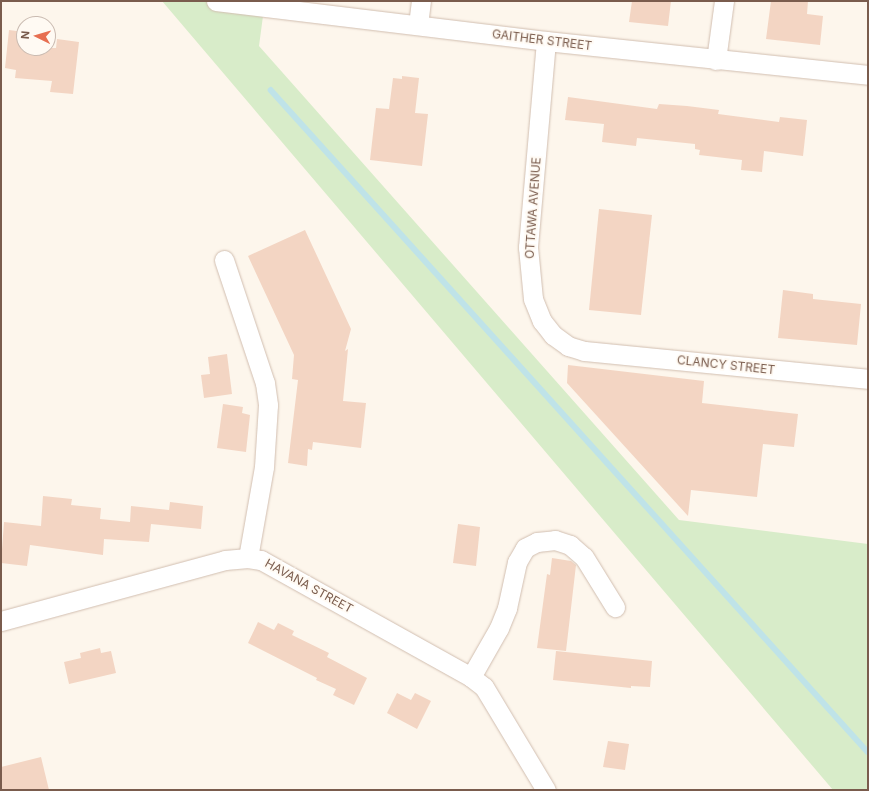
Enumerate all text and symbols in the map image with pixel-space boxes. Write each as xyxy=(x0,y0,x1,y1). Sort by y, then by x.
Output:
north arrow xyxy=(16,16,56,56)
street label: GAITHER STREET xyxy=(491,27,593,53)
text: N xyxy=(18,30,32,40)
street label: OTTAWA AVENUE xyxy=(522,157,544,259)
street label: CLANCY STREET xyxy=(676,353,776,377)
street label: HAVANA STREET xyxy=(263,556,355,616)

